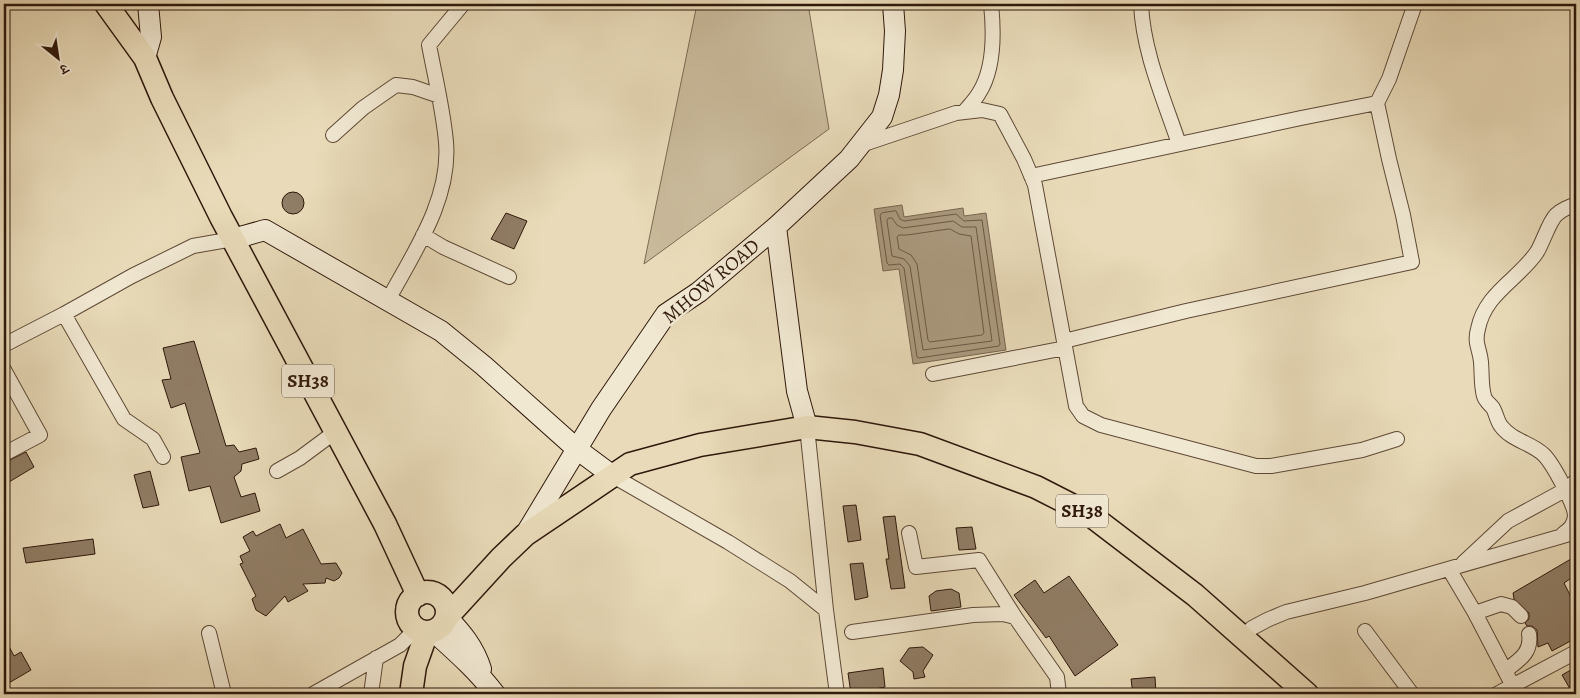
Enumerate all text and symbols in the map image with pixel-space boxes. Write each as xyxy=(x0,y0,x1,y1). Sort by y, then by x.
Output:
north arrow xyxy=(32,32,82,82)
text: उ xyxy=(56,58,73,79)
street label: MHOW ROAD xyxy=(657,232,765,330)
road number: SH38 xyxy=(282,364,334,398)
road number: SH38 xyxy=(1056,494,1108,528)

